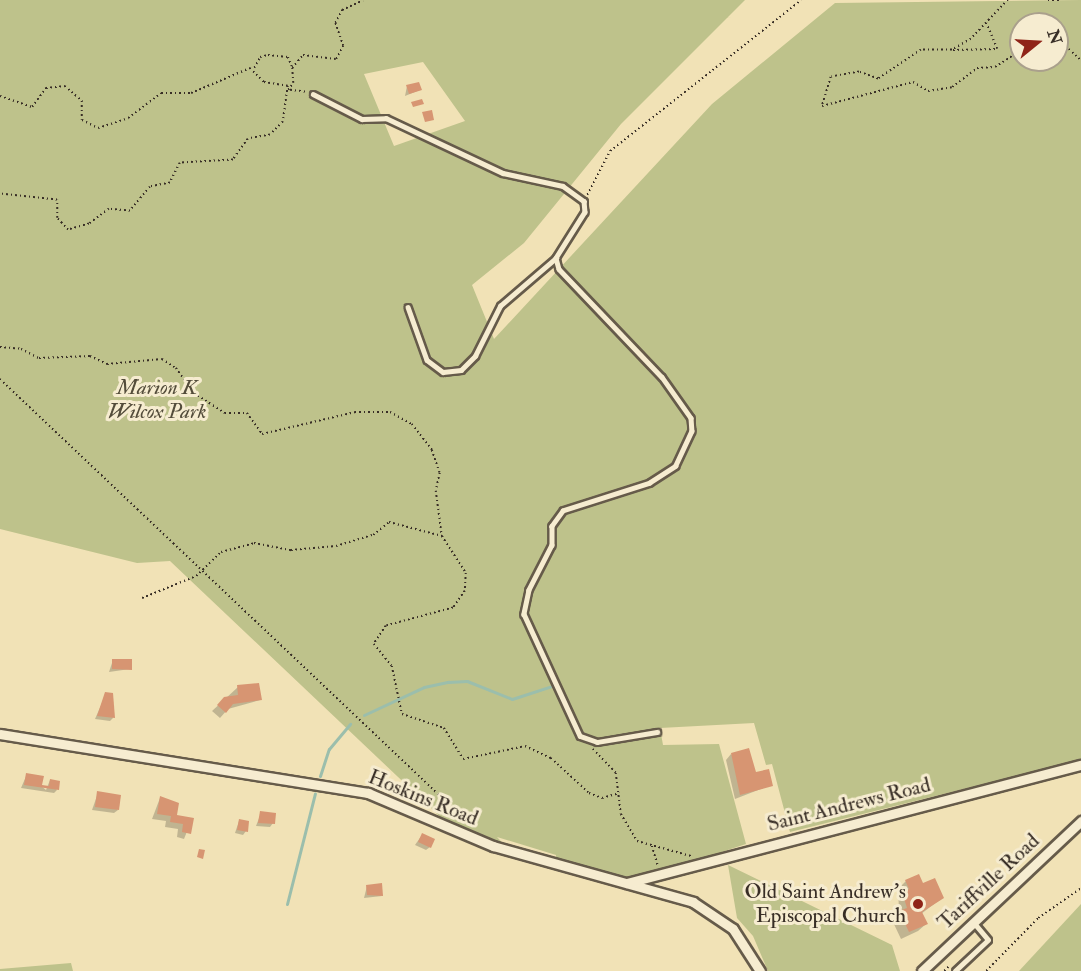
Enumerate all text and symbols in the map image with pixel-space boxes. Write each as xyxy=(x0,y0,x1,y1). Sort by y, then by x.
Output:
north arrow xyxy=(1009,12,1069,72)
text: N xyxy=(1042,27,1066,47)
park label: Marion K Wilcox Park xyxy=(107,375,207,425)
street label: Hoskins Road xyxy=(364,765,482,831)
street label: Saint Andrews Road xyxy=(765,773,933,837)
street label: Tariffville Road xyxy=(933,829,1045,935)
place label: Old Saint Andrew's Episcopal Church xyxy=(745,879,906,929)
marker: Old Saint Andrew's Episcopal Church xyxy=(911,897,925,911)

